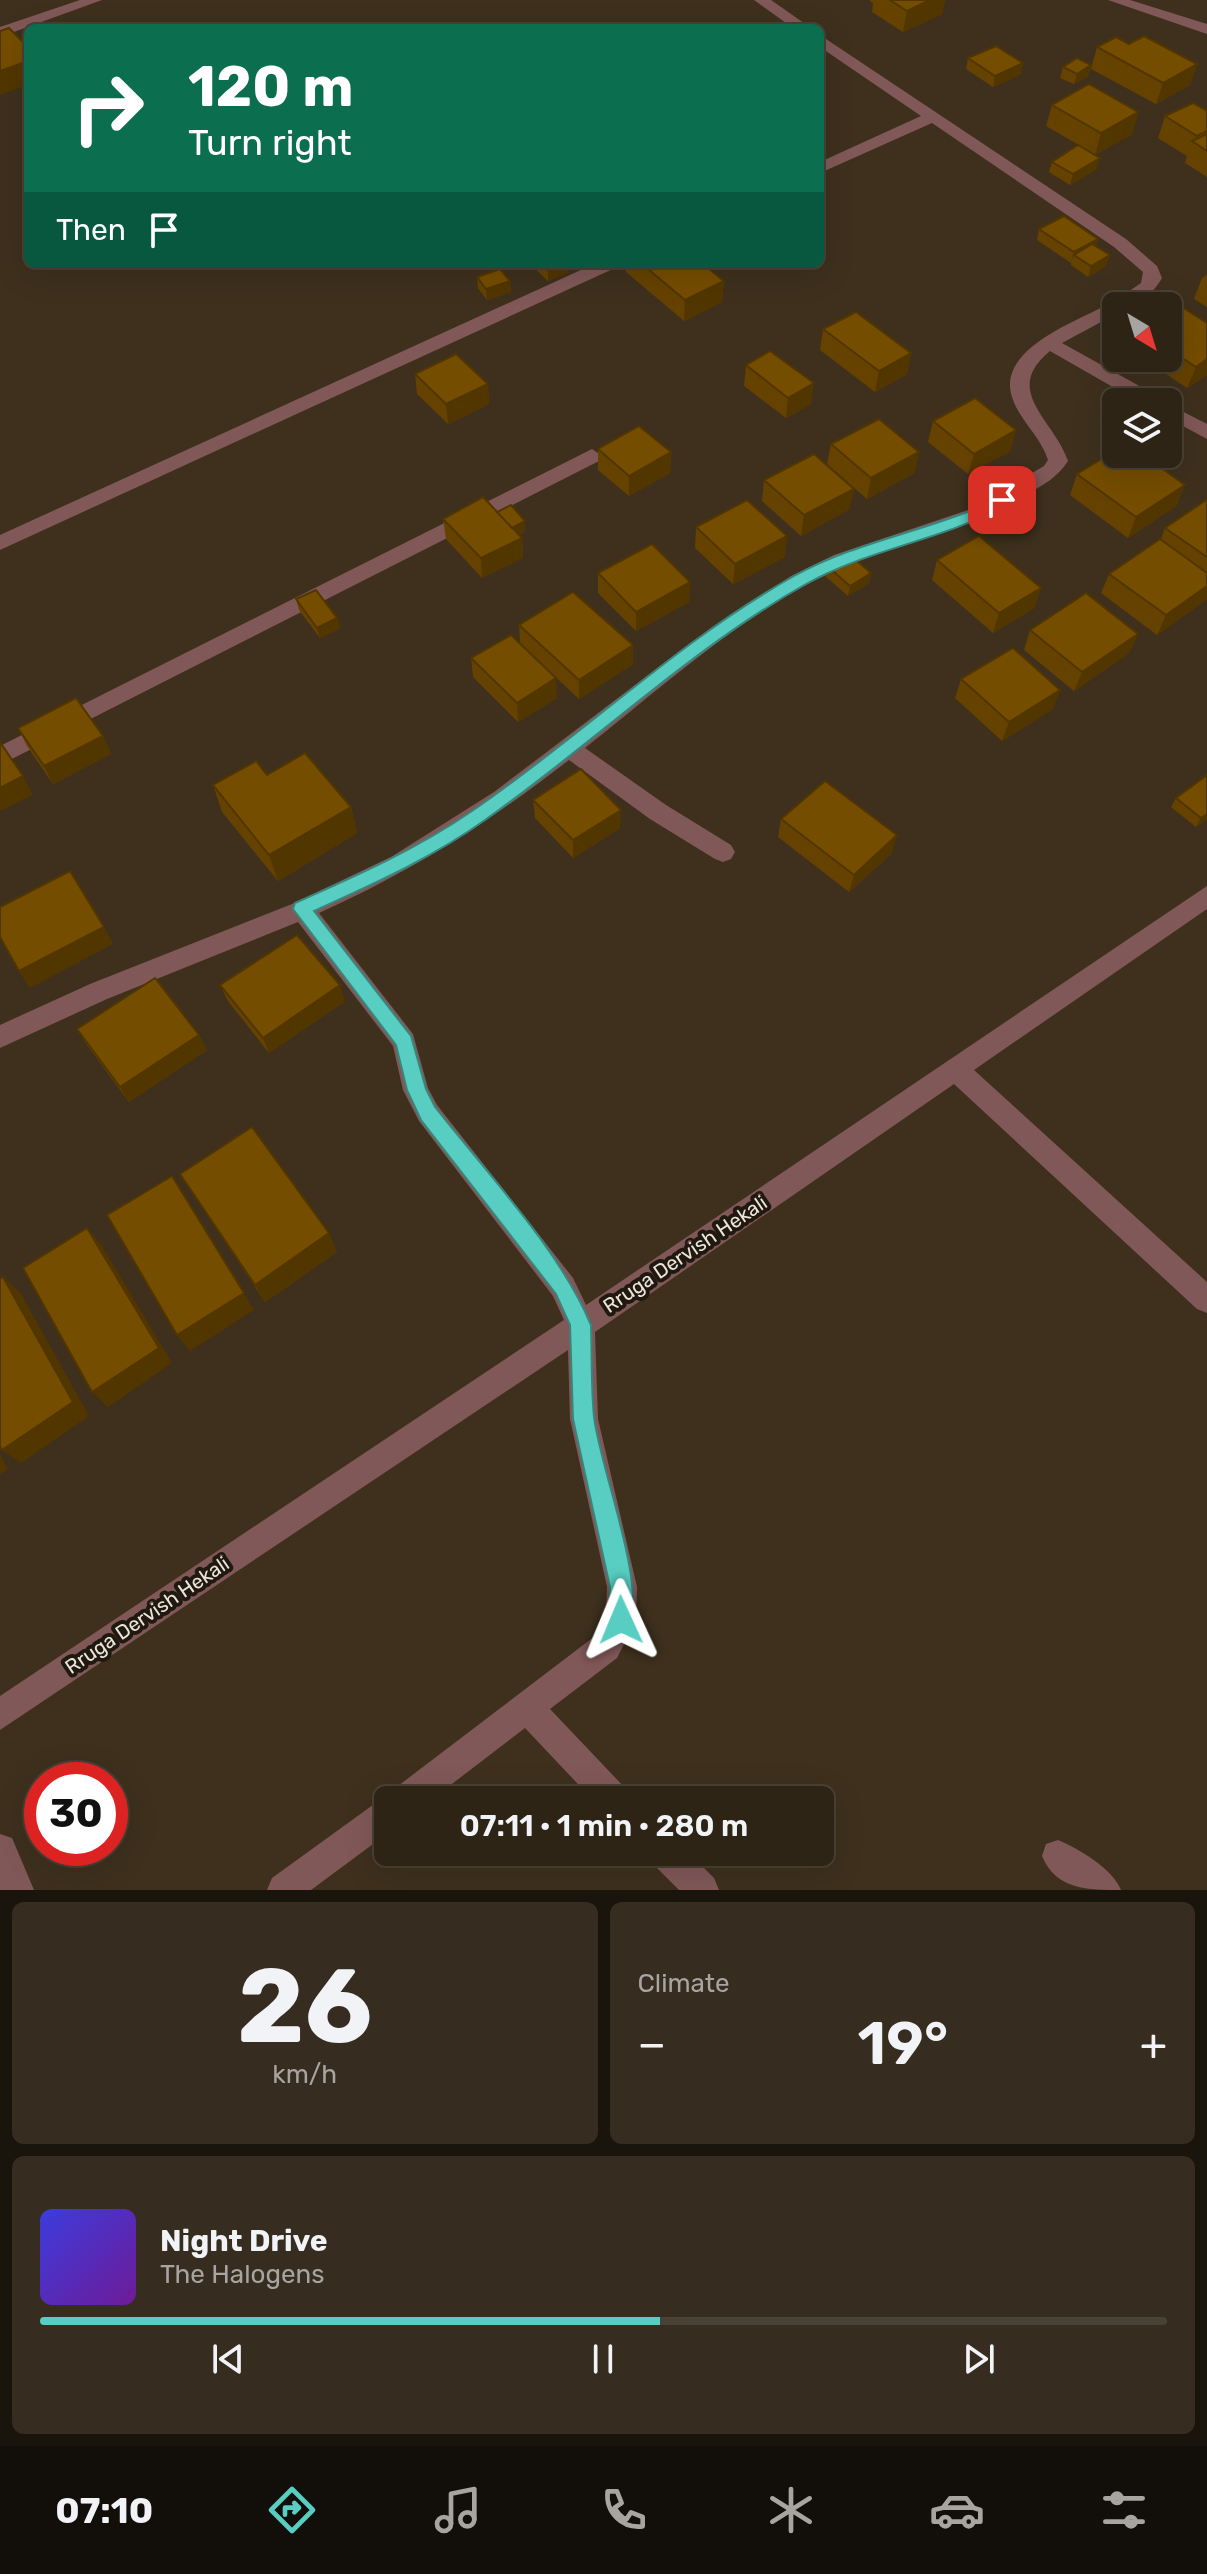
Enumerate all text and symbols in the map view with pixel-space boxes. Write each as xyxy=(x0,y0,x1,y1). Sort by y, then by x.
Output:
text: 120 m xyxy=(188,54,354,120)
icon: right xyxy=(56,56,160,160)
text: Turn right xyxy=(188,121,352,164)
icon: arrive xyxy=(142,208,186,252)
text: Then xyxy=(56,212,126,248)
north arrow xyxy=(1102,292,1182,372)
map controls xyxy=(1102,292,1182,468)
button: layers xyxy=(1102,388,1182,468)
pin xyxy=(968,466,1036,534)
icon: arrive xyxy=(980,478,1024,522)
street label: Rruga Dervish Hekali xyxy=(598,1190,772,1318)
street label: Rruga Dervish Hekali xyxy=(60,1551,234,1679)
position arrow xyxy=(579,1578,663,1662)
speed limit sign: 30 xyxy=(24,1762,128,1866)
text: 07:11 · 1 min · 280 m xyxy=(460,1808,748,1844)
text: 26 xyxy=(237,1945,372,2068)
text: Climate xyxy=(638,1968,730,1999)
text: 19° xyxy=(857,2008,948,2079)
text: − xyxy=(638,2018,666,2070)
text: + xyxy=(1140,2018,1167,2070)
text: km/h xyxy=(272,2059,337,2090)
text: Night Drive xyxy=(160,2223,328,2259)
text: The Halogens xyxy=(160,2259,325,2290)
icon: previous xyxy=(206,2337,250,2381)
icon: pause xyxy=(581,2337,625,2381)
icon: next xyxy=(957,2337,1001,2381)
icon: directions xyxy=(264,2482,320,2538)
icon: music xyxy=(430,2482,486,2538)
icon: phone xyxy=(596,2482,652,2538)
icon: climate xyxy=(763,2482,819,2538)
icon: car xyxy=(929,2482,985,2538)
icon: filters xyxy=(1096,2482,1152,2538)
text: 07:10 xyxy=(55,2489,153,2532)

